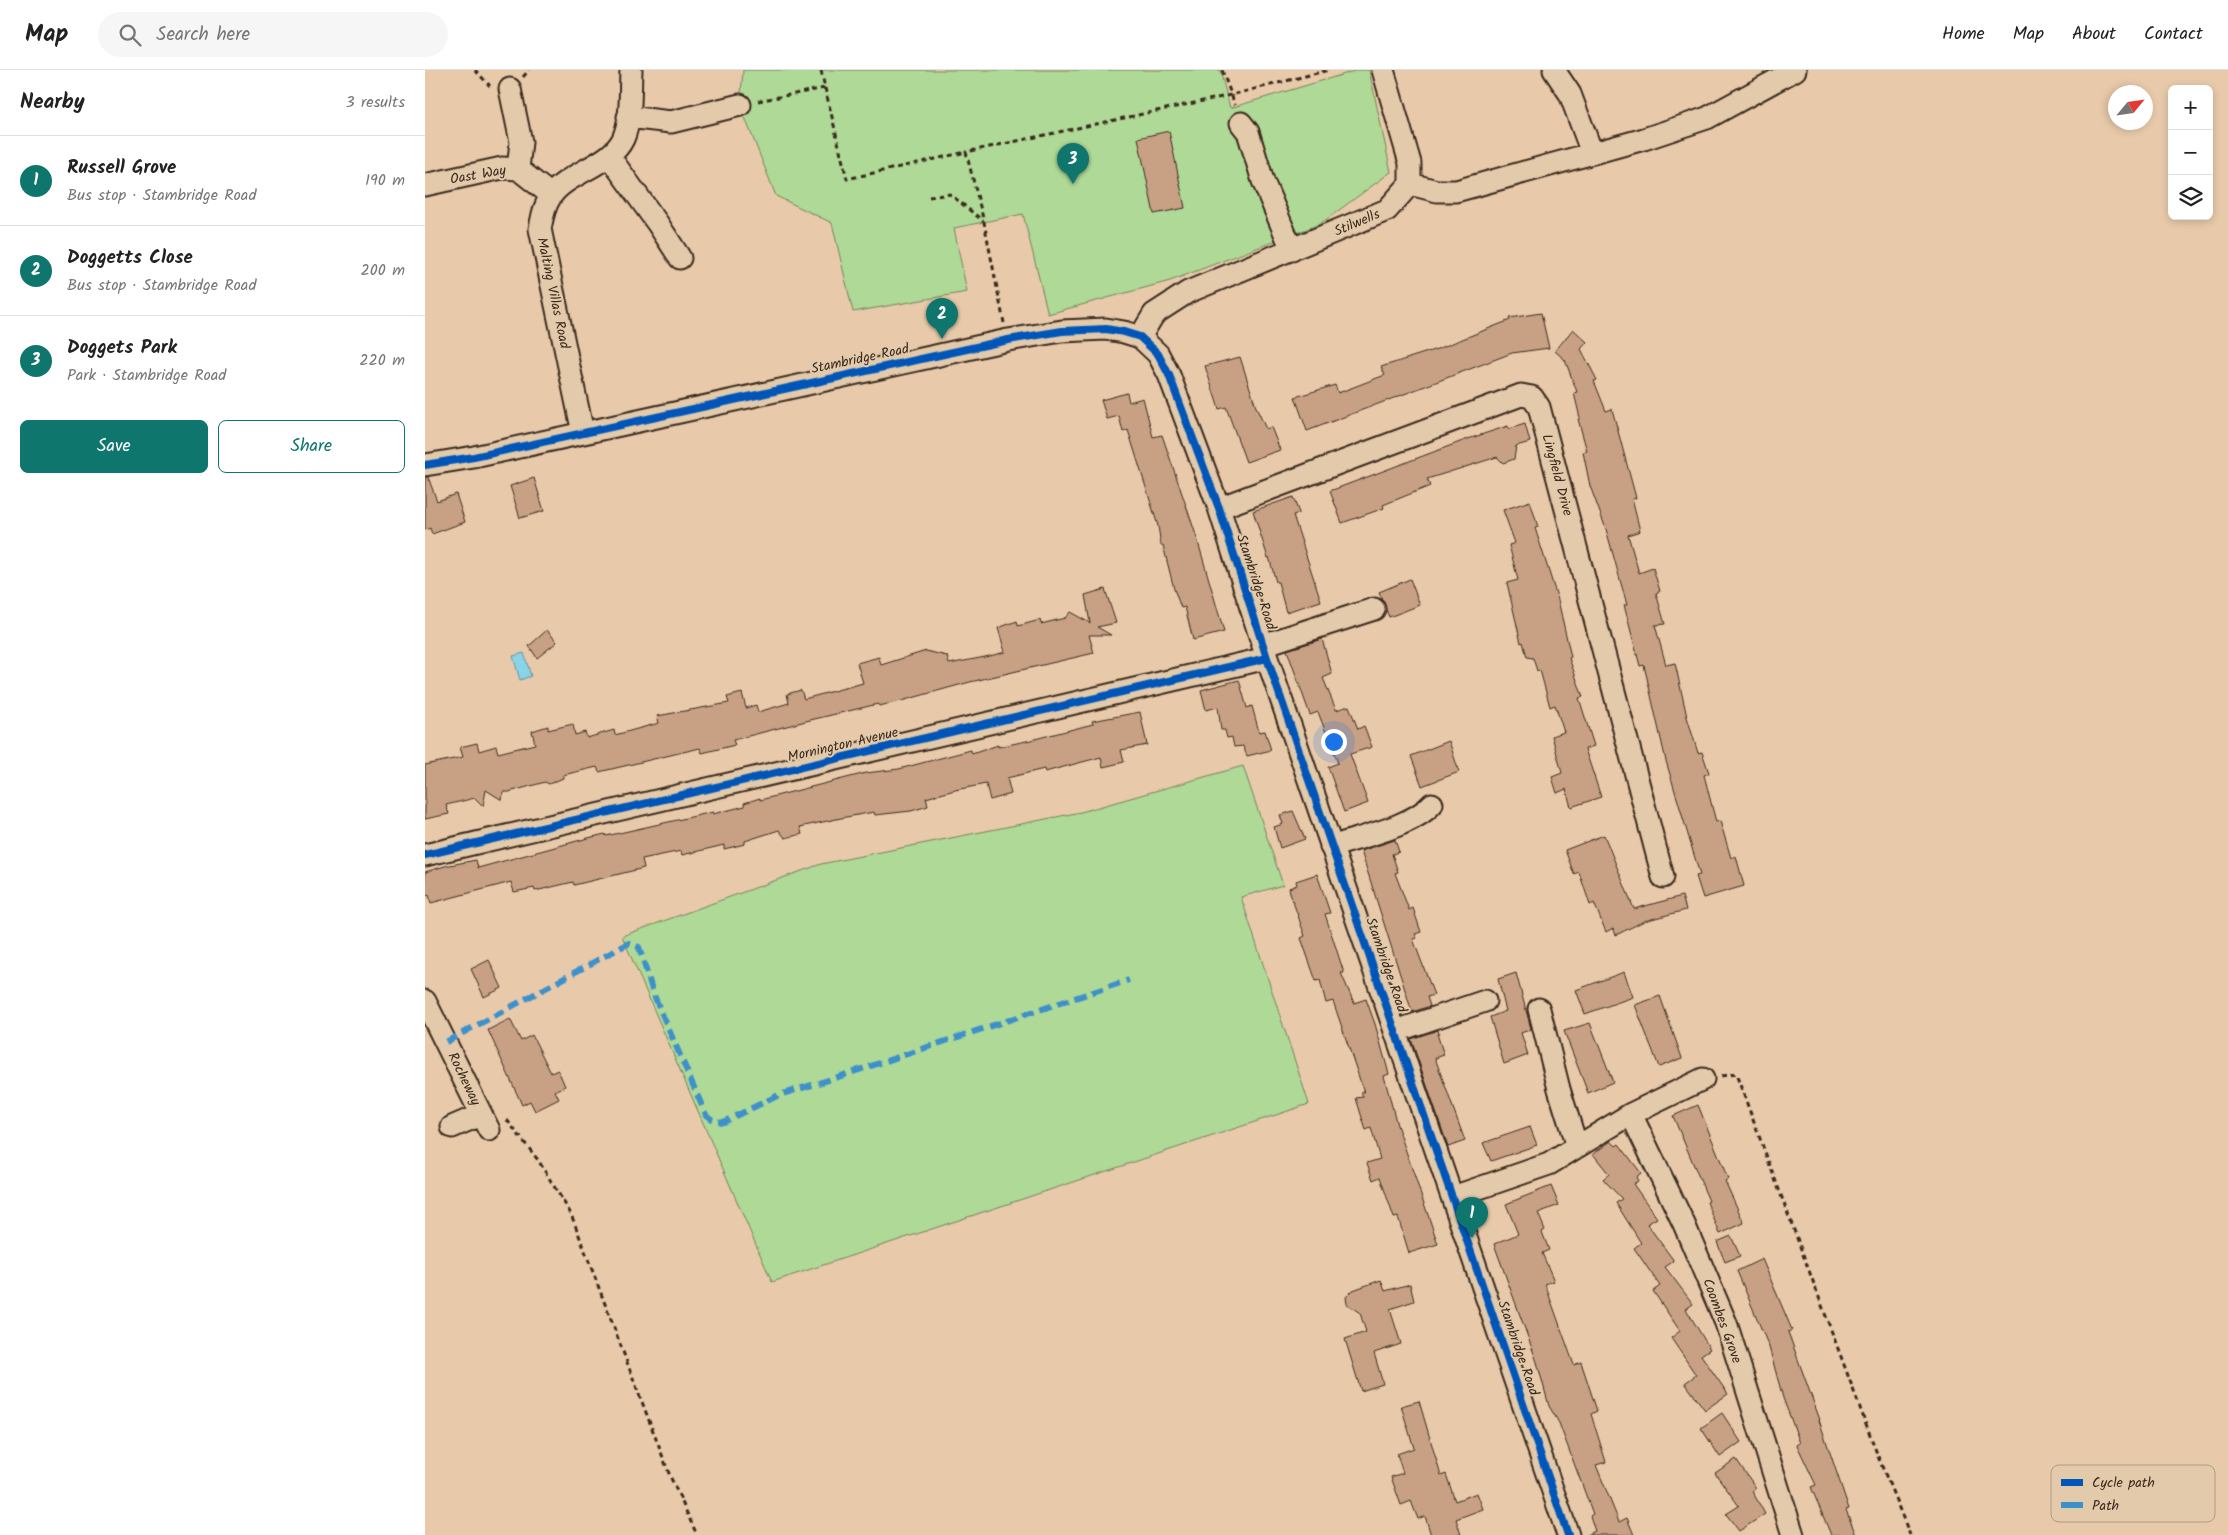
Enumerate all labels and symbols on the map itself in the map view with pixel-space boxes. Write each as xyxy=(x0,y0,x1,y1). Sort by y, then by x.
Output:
north arrow xyxy=(2108,85,2153,130)
pin: 3 xyxy=(1057,143,1089,184)
street label: Oast Way xyxy=(448,159,508,191)
street label: Stilwells xyxy=(1331,203,1383,243)
street label: Malting Villas Road xyxy=(530,235,576,352)
pin: 2 xyxy=(926,298,958,339)
street label: Stambridge Road xyxy=(809,338,912,380)
street label: Lingfield Drive xyxy=(1536,432,1579,519)
street label: Stambridge Road xyxy=(1230,531,1282,634)
street label: Mornington Avenue xyxy=(785,721,901,768)
your location xyxy=(1321,729,1347,755)
street label: Stambridge Road xyxy=(1359,914,1413,1017)
street label: Rocheway xyxy=(442,1049,487,1110)
pin: 1 xyxy=(1456,1197,1488,1238)
street label: Coombes Grove xyxy=(1696,1275,1748,1367)
street label: Stambridge Road xyxy=(1491,1297,1545,1400)
legend xyxy=(2051,1465,2215,1522)
text: Cycle path xyxy=(2092,1472,2155,1494)
text: Path xyxy=(2092,1495,2119,1517)

